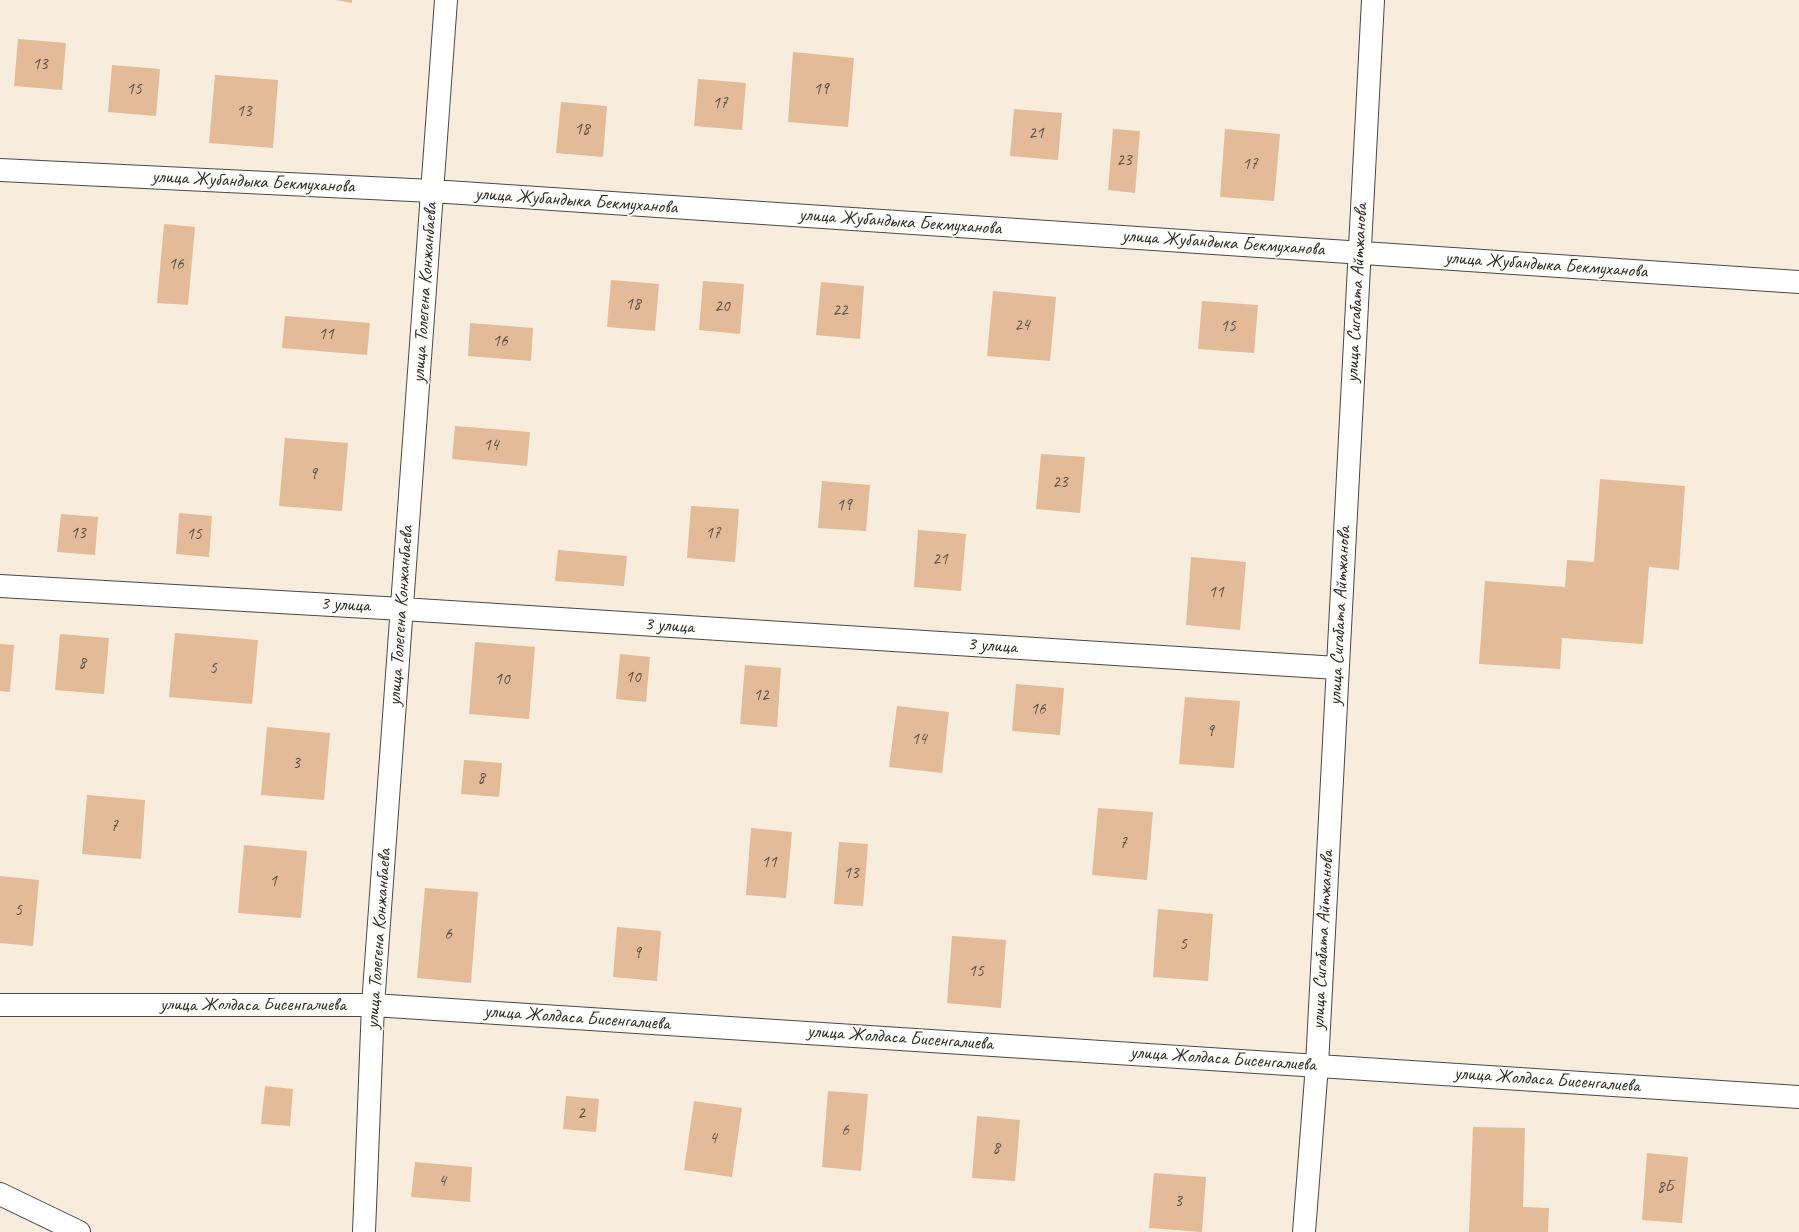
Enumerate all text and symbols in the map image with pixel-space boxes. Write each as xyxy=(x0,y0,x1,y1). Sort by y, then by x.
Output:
house number: 13 xyxy=(32,55,48,75)
house number: 15 xyxy=(126,80,142,100)
house number: 19 xyxy=(813,80,829,100)
house number: 17 xyxy=(712,94,728,114)
house number: 13 xyxy=(236,102,252,122)
house number: 18 xyxy=(574,120,590,140)
house number: 21 xyxy=(1028,124,1044,144)
house number: 23 xyxy=(1116,151,1132,171)
house number: 17 xyxy=(1242,155,1258,175)
street label: улица Жубандыка Бекмуханова xyxy=(151,165,355,199)
street label: улица Жубандыка Бекмуханова xyxy=(474,183,678,219)
street label: улица Толегена Конжанбаева xyxy=(407,202,443,384)
street label: улица Сигабата Айтжанова xyxy=(1341,203,1373,383)
street label: улица Жубандыка Бекмуханова xyxy=(798,204,1002,240)
street label: улица Жубандыка Бекмуханова xyxy=(1121,225,1325,261)
street label: улица Жубандыка Бекмуханова xyxy=(1444,247,1648,283)
house number: 16 xyxy=(168,255,184,275)
house number: 18 xyxy=(625,295,641,315)
house number: 20 xyxy=(714,297,730,317)
house number: 22 xyxy=(832,301,848,321)
house number: 24 xyxy=(1014,316,1030,336)
house number: 15 xyxy=(1220,317,1236,337)
house number: 11 xyxy=(318,325,334,345)
house number: 16 xyxy=(492,332,508,352)
house number: 14 xyxy=(483,436,499,456)
house number: 9 xyxy=(309,465,317,485)
house number: 23 xyxy=(1052,473,1068,493)
house number: 19 xyxy=(836,496,852,516)
house number: 13 xyxy=(70,524,86,544)
house number: 17 xyxy=(705,524,721,544)
house number: 15 xyxy=(186,525,202,545)
street label: улица Толегена Конжанбаева xyxy=(383,525,419,707)
street label: улица Сигабата Айтжанова xyxy=(1324,526,1356,706)
house number: 21 xyxy=(932,550,948,570)
house number: 11 xyxy=(1208,583,1224,603)
street label: 3 улица xyxy=(320,592,370,618)
street label: 3 улица xyxy=(643,613,695,639)
street label: 3 улица xyxy=(966,633,1018,659)
house number: 8 xyxy=(78,654,86,674)
house number: 5 xyxy=(209,659,217,679)
house number: 10 xyxy=(625,668,641,688)
house number: 10 xyxy=(494,670,510,690)
house number: 12 xyxy=(753,686,769,706)
house number: 16 xyxy=(1030,700,1046,720)
house number: 9 xyxy=(1206,722,1214,742)
house number: 14 xyxy=(911,730,927,750)
house number: 3 xyxy=(292,754,300,774)
house number: 8 xyxy=(477,769,485,789)
house number: 7 xyxy=(110,817,118,837)
house number: 7 xyxy=(1119,834,1127,854)
street label: улица Толегена Конжанбаева xyxy=(361,848,397,1030)
street label: улица Сигабата Айтжанова xyxy=(1307,850,1339,1030)
house number: 11 xyxy=(761,853,777,873)
house number: 13 xyxy=(843,864,859,884)
house number: 1 xyxy=(269,872,277,892)
house number: 5 xyxy=(14,901,22,921)
house number: 6 xyxy=(444,925,452,945)
house number: 5 xyxy=(1179,935,1187,955)
house number: 9 xyxy=(633,944,641,964)
house number: 15 xyxy=(968,962,984,982)
street label: улица Жолдаса Бисенгалиева xyxy=(160,994,346,1016)
street label: улица Жолдаса Бисенгалиева xyxy=(483,1000,671,1036)
street label: улица Жолдаса Бисенгалиева xyxy=(806,1020,994,1056)
street label: улица Жолдаса Бисенгалиева xyxy=(1129,1041,1317,1077)
street label: улица Жолдаса Бисенгалиева xyxy=(1453,1062,1641,1098)
house number: 2 xyxy=(577,1104,585,1124)
house number: 6 xyxy=(841,1121,849,1141)
house number: 4 xyxy=(709,1129,717,1149)
house number: 8 xyxy=(992,1139,1000,1159)
house number: 4 xyxy=(438,1172,446,1192)
house number: 8Б xyxy=(1657,1178,1673,1198)
house number: 3 xyxy=(1174,1192,1182,1212)

